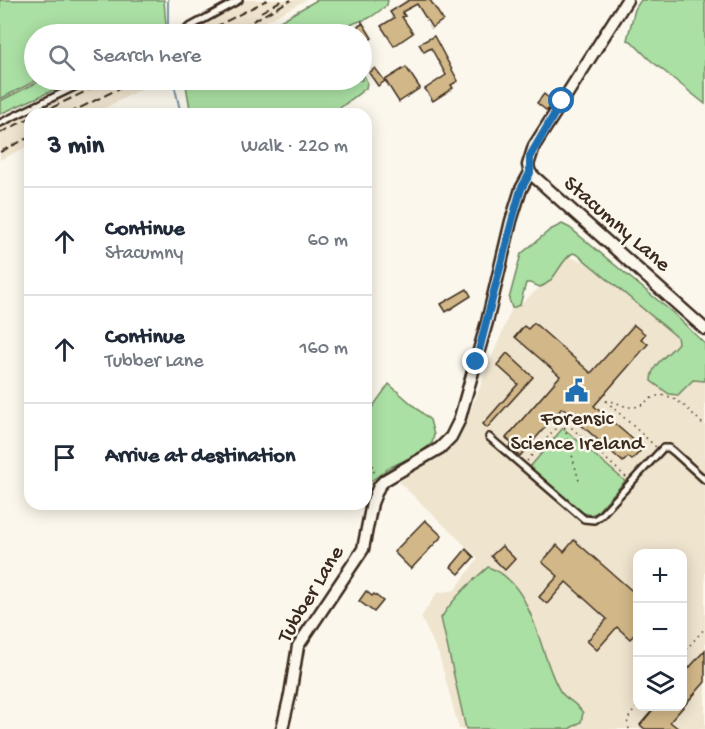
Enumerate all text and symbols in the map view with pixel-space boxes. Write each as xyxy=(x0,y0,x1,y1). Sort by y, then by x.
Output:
search box xyxy=(24,24,372,90)
icon: search xyxy=(45,41,78,74)
text: Search here xyxy=(93,44,201,70)
route start xyxy=(548,87,574,113)
text: 3 min xyxy=(48,132,104,163)
text: Walk · 220 m xyxy=(241,136,348,159)
street label: Stacumny Lane xyxy=(557,171,675,279)
text: Continue xyxy=(105,217,185,243)
icon: ahead xyxy=(48,225,81,258)
text: 60 m xyxy=(308,230,348,253)
text: Stacumny xyxy=(105,243,183,266)
text: Continue xyxy=(105,325,185,351)
icon: ahead xyxy=(48,333,81,366)
text: 160 m xyxy=(299,338,348,361)
route end xyxy=(462,348,488,374)
text: Tubber Lane xyxy=(105,351,204,374)
public building icon: Forensic Science Ireland xyxy=(564,378,590,404)
place label: Forensic Science Ireland xyxy=(510,407,646,458)
icon: arrive xyxy=(48,441,81,474)
text: Arrive at destination xyxy=(105,444,295,470)
street label: Tubber Lane xyxy=(272,541,351,650)
map controls xyxy=(633,549,687,711)
button: + xyxy=(633,549,687,603)
button: − xyxy=(633,603,687,657)
button: layers xyxy=(633,657,687,711)

